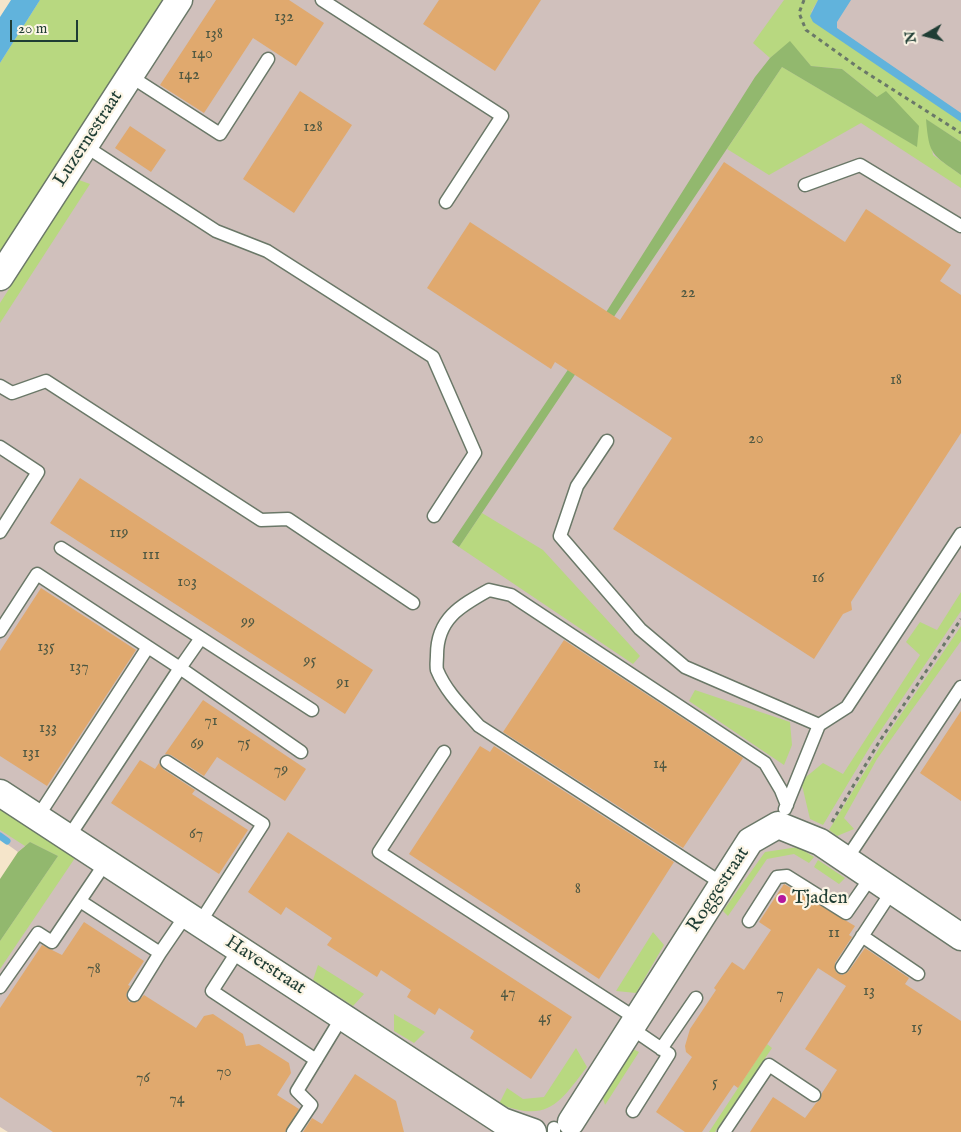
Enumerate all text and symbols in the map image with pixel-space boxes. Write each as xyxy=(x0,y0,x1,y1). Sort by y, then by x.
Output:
house number: 132 xyxy=(274,8,294,28)
scale bar xyxy=(12,10,80,42)
north arrow xyxy=(901,10,951,60)
text: 20 m xyxy=(18,19,47,38)
house number: 138 xyxy=(205,25,223,45)
text: N xyxy=(901,30,921,44)
house number: 140 xyxy=(191,45,213,65)
house number: 142 xyxy=(178,66,200,86)
street label: Luzernestraat xyxy=(50,87,128,191)
house number: 128 xyxy=(303,118,323,138)
house number: 22 xyxy=(680,284,696,304)
house number: 18 xyxy=(890,371,902,391)
house number: 20 xyxy=(748,430,764,450)
house number: 119 xyxy=(110,524,128,544)
house number: 111 xyxy=(142,546,160,566)
house number: 16 xyxy=(812,569,824,589)
house number: 103 xyxy=(177,573,197,593)
house number: 99 xyxy=(241,613,255,633)
house number: 135 xyxy=(37,638,55,658)
house number: 95 xyxy=(304,652,316,672)
house number: 137 xyxy=(69,658,89,678)
house number: 91 xyxy=(337,674,349,694)
house number: 71 xyxy=(204,712,218,732)
house number: 133 xyxy=(39,719,57,739)
house number: 75 xyxy=(237,734,251,754)
house number: 69 xyxy=(190,735,204,755)
house number: 131 xyxy=(22,744,40,764)
house number: 14 xyxy=(653,755,667,775)
house number: 79 xyxy=(274,761,288,781)
house number: 67 xyxy=(189,825,203,845)
street label: Roggestraat xyxy=(683,843,755,937)
house number: 8 xyxy=(575,880,581,900)
place label: Tjaden xyxy=(792,888,848,910)
marker: Tjaden xyxy=(776,893,788,905)
house number: 11 xyxy=(828,924,840,944)
street label: Haverstraat xyxy=(220,932,310,1000)
house number: 78 xyxy=(87,960,101,980)
house number: 13 xyxy=(863,982,875,1002)
house number: 47 xyxy=(501,984,515,1004)
house number: 7 xyxy=(776,985,784,1005)
house number: 45 xyxy=(538,1009,552,1029)
house number: 15 xyxy=(911,1019,923,1039)
house number: 70 xyxy=(216,1063,232,1083)
house number: 76 xyxy=(136,1069,150,1089)
house number: 5 xyxy=(712,1074,718,1094)
house number: 74 xyxy=(169,1090,185,1110)

